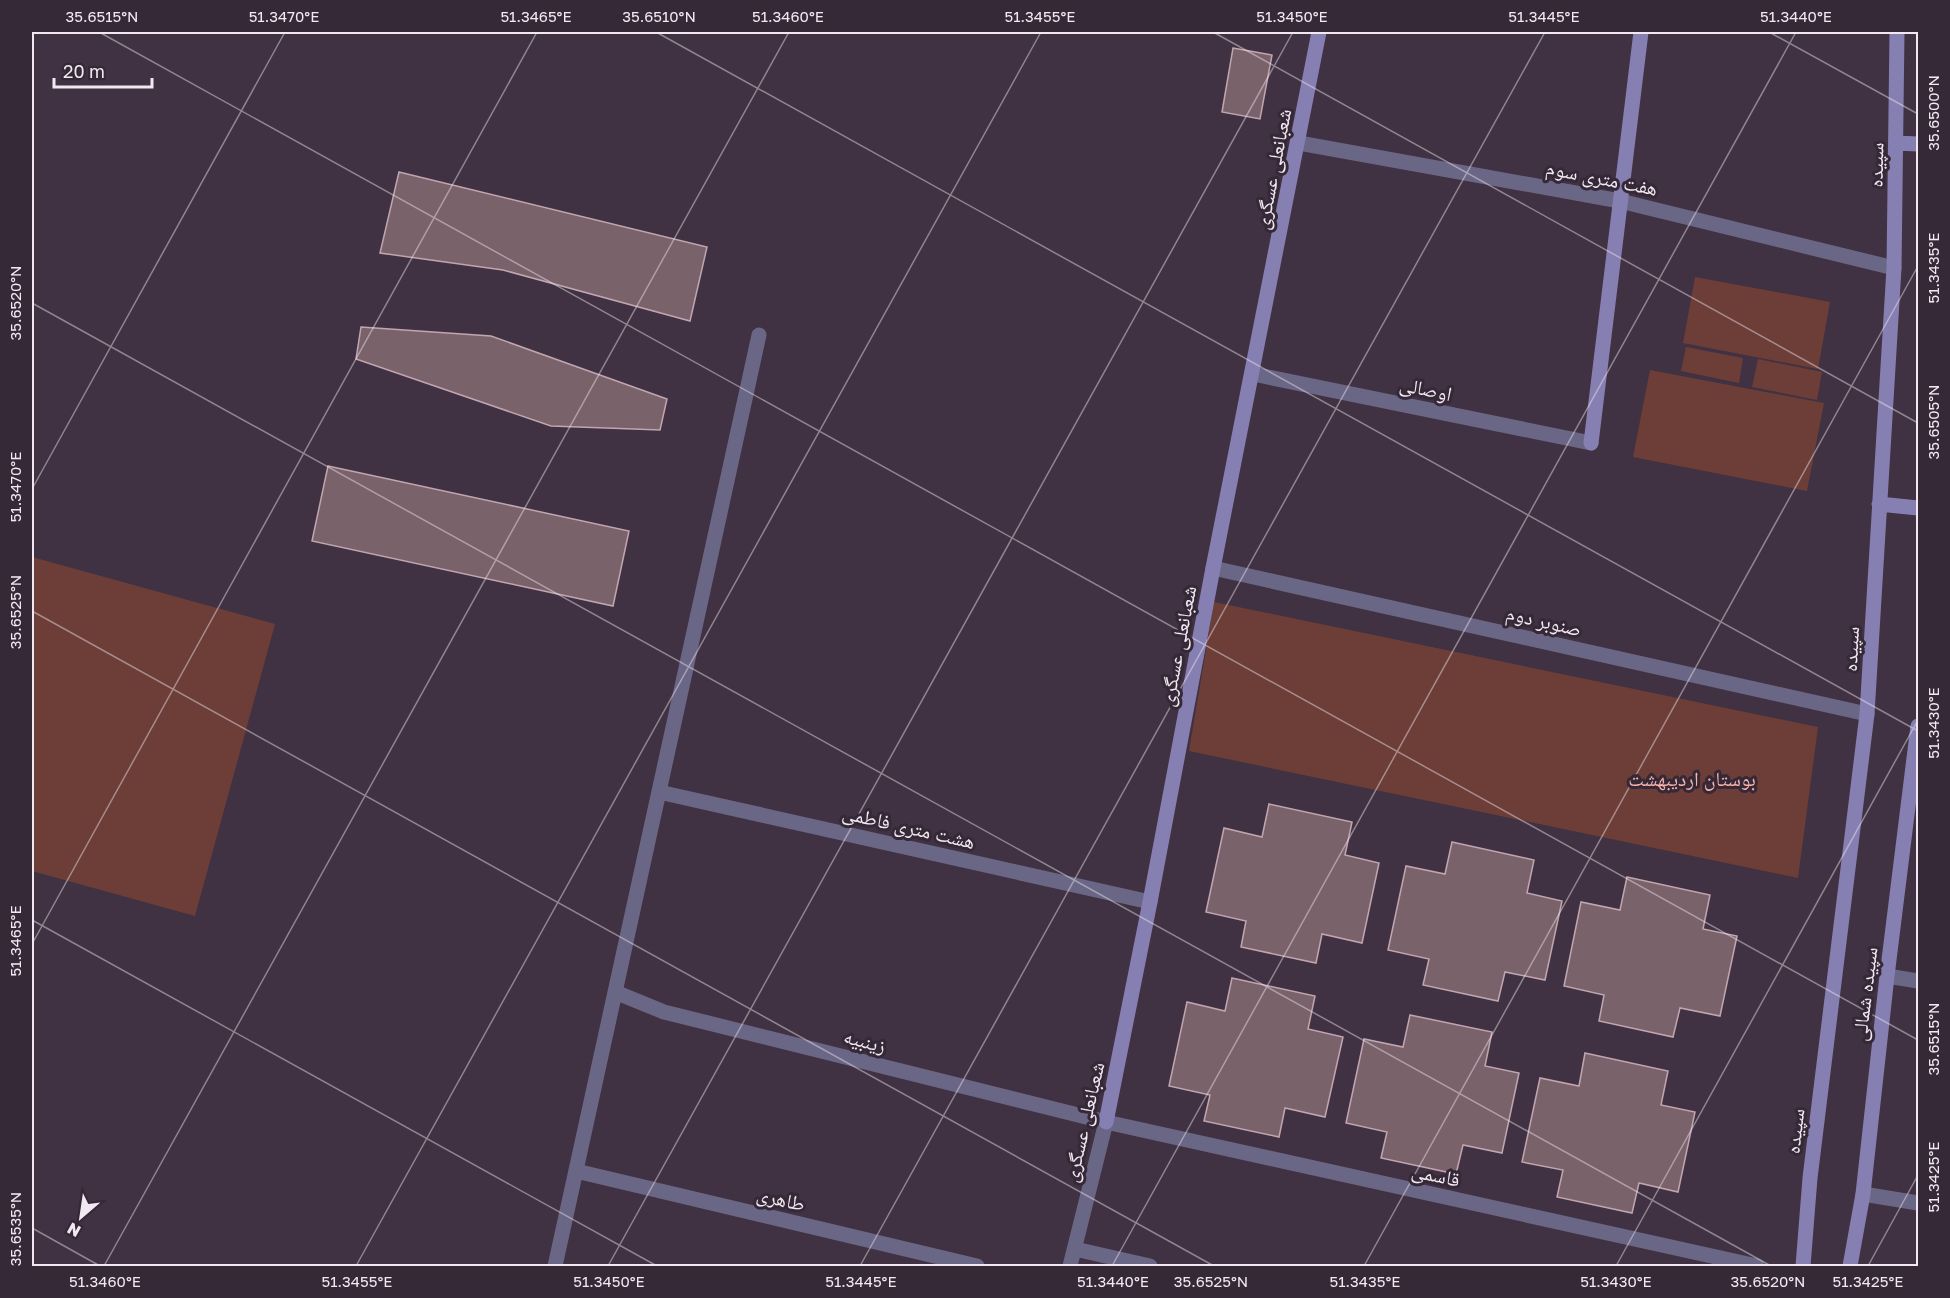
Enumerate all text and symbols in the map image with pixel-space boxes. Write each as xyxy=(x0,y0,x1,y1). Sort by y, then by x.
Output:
text: 35.6515°N xyxy=(66,7,138,25)
text: 51.3470°E xyxy=(249,7,319,25)
text: 51.3465°E xyxy=(500,7,572,25)
text: 35.6510°N xyxy=(622,7,696,25)
text: 51.3460°E xyxy=(752,7,824,25)
text: 51.3455°E xyxy=(1005,7,1075,25)
text: 51.3450°E xyxy=(1256,7,1328,25)
text: 51.3445°E xyxy=(1508,7,1580,25)
text: 51.3440°E xyxy=(1760,7,1832,25)
scale bar xyxy=(54,51,152,89)
text: 20 m xyxy=(63,60,105,82)
text: 35.6500°N xyxy=(1924,75,1942,151)
street label: شعبانعلی عسگری xyxy=(1249,106,1296,232)
street label: سپیده xyxy=(1863,142,1889,188)
street label: هفت متری سوم xyxy=(1544,154,1660,203)
text: 51.3435°E xyxy=(1924,233,1942,303)
text: 35.6520°N xyxy=(6,265,24,341)
street label: اوصالی xyxy=(1397,371,1454,406)
text: 35.6505°N xyxy=(1924,384,1942,460)
text: 51.3470°E xyxy=(6,452,24,522)
text: 35.6525°N xyxy=(6,575,24,649)
street label: شعبانعلی عسگری xyxy=(1154,583,1201,709)
street label: صنوبر دوم xyxy=(1503,600,1584,643)
street label: سپیده xyxy=(1837,626,1864,672)
text: 51.3430°E xyxy=(1924,687,1942,759)
park label: بوستان اردیبهشت xyxy=(1628,766,1756,791)
street label: هشت متری فاطمی xyxy=(840,799,978,854)
text: 51.3465°E xyxy=(6,905,24,977)
street label: سپیده شمالی xyxy=(1846,946,1883,1043)
text: 35.6515°N xyxy=(1924,1003,1942,1075)
street label: زینبیه xyxy=(841,1023,889,1057)
street label: شعبانعلی عسگری xyxy=(1058,1059,1109,1185)
street label: سپیده xyxy=(1779,1107,1810,1155)
text: 51.3425°E xyxy=(1924,1142,1942,1212)
street label: قاسمی xyxy=(1410,1157,1462,1192)
street label: طاهری xyxy=(754,1181,808,1216)
north arrow xyxy=(51,1187,111,1247)
text: 35.6535°N xyxy=(6,1192,24,1266)
text: N xyxy=(64,1218,84,1242)
text: 51.3460°E xyxy=(69,1272,141,1290)
text: 51.3455°E xyxy=(322,1272,392,1290)
text: 51.3450°E xyxy=(573,1272,645,1290)
text: 51.3445°E xyxy=(825,1272,897,1290)
text: 51.3440°E xyxy=(1077,1272,1149,1290)
text: 35.6525°N xyxy=(1174,1272,1248,1290)
text: 51.3435°E xyxy=(1330,1272,1400,1290)
text: 51.3430°E xyxy=(1580,1272,1652,1290)
text: 35.6520°N xyxy=(1730,1272,1806,1290)
text: 51.3425°E xyxy=(1833,1272,1903,1290)

